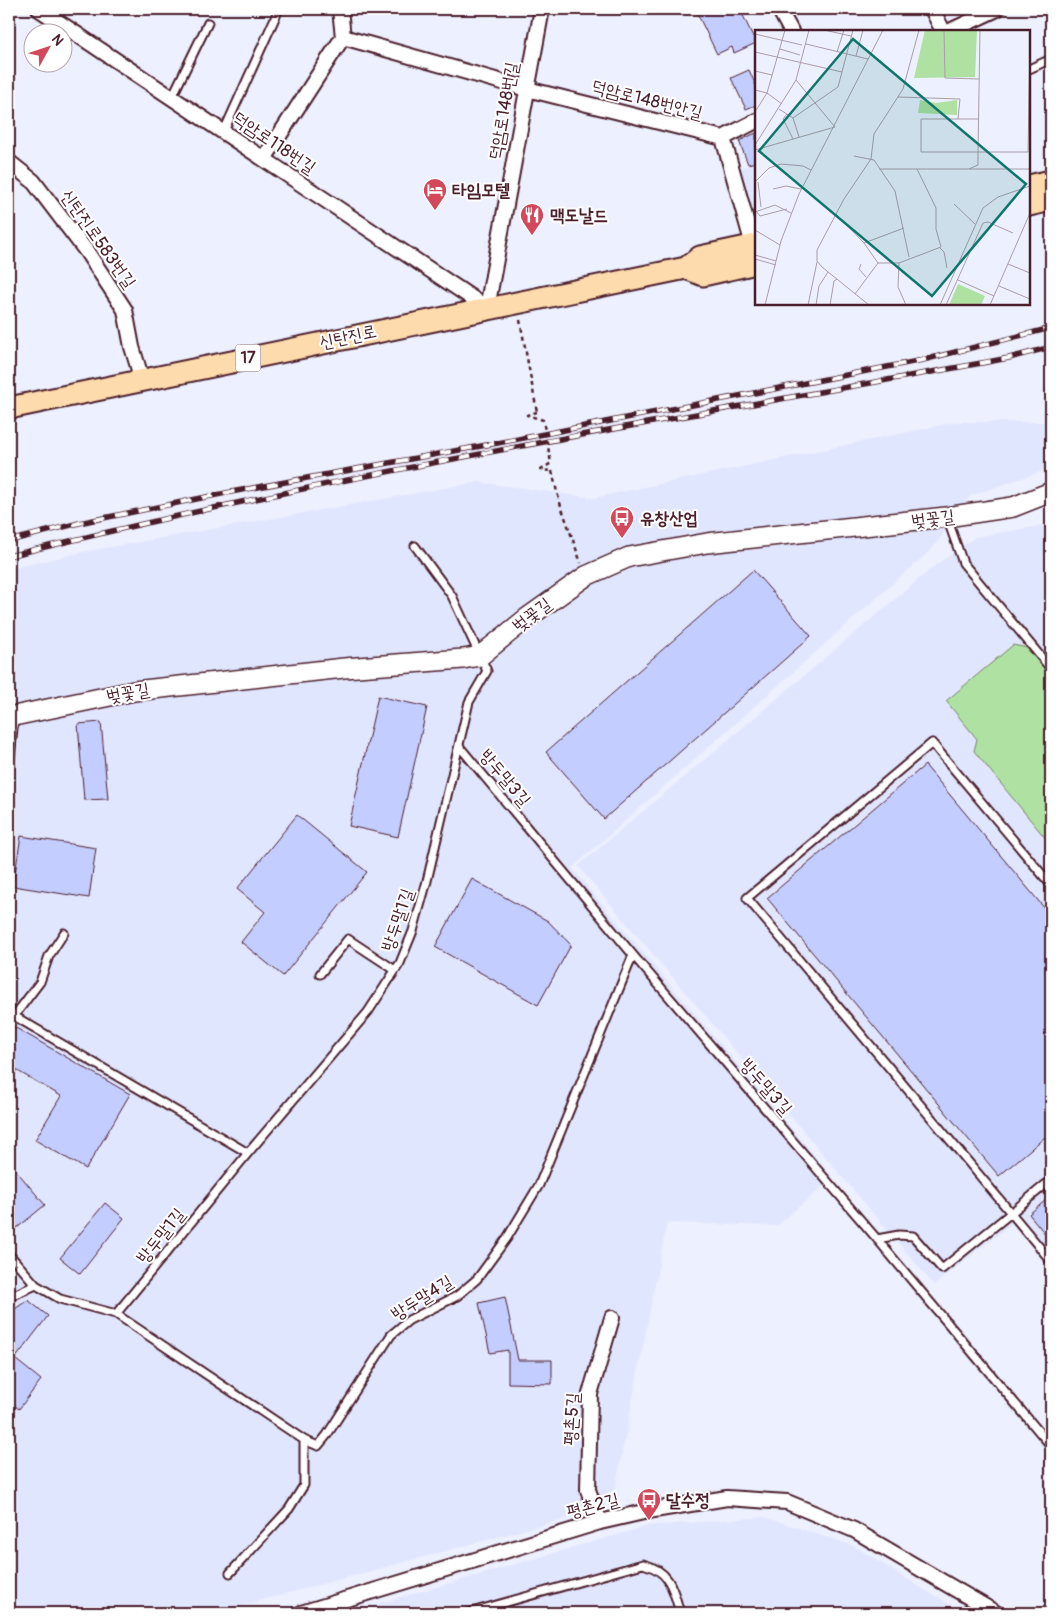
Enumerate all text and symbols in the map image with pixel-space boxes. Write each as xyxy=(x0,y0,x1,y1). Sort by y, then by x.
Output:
north arrow xyxy=(22,22,72,72)
inset map xyxy=(755,30,1030,305)
text: N xyxy=(48,31,67,49)
street label: 덕암로148번길 xyxy=(484,60,524,162)
street label: 덕암로148번안길 xyxy=(589,75,705,125)
street label: 덕암로118번길 xyxy=(228,107,320,180)
hotel icon: 타임모텔 xyxy=(422,177,448,211)
place label: 타임모텔 xyxy=(452,179,510,202)
street label: 신탄진로583번길 xyxy=(55,185,141,293)
restaurant icon: 맥도날드 xyxy=(519,202,545,236)
place label: 맥도날드 xyxy=(550,204,608,227)
street label: 신탄진로 xyxy=(317,320,379,354)
road number: 17 xyxy=(236,344,260,372)
bus stop icon: 유창산업 xyxy=(609,505,635,539)
street label: 벚꽃길 xyxy=(910,505,956,533)
place label: 유창산업 xyxy=(640,507,698,530)
street label: 벚꽃길 xyxy=(508,592,557,637)
street label: 벚꽃길 xyxy=(105,678,152,708)
street label: 방두말3길 xyxy=(474,745,536,812)
street label: 방두말1길 xyxy=(377,885,420,954)
street label: 방두말3길 xyxy=(735,1054,797,1121)
street label: 방두말1길 xyxy=(132,1203,191,1268)
street label: 방두말4길 xyxy=(387,1270,458,1326)
street label: 평촌5길 xyxy=(559,1391,585,1446)
bus stop icon: 달수정 xyxy=(636,1487,662,1521)
street label: 평촌2길 xyxy=(564,1488,622,1524)
place label: 달수정 xyxy=(666,1489,709,1512)

